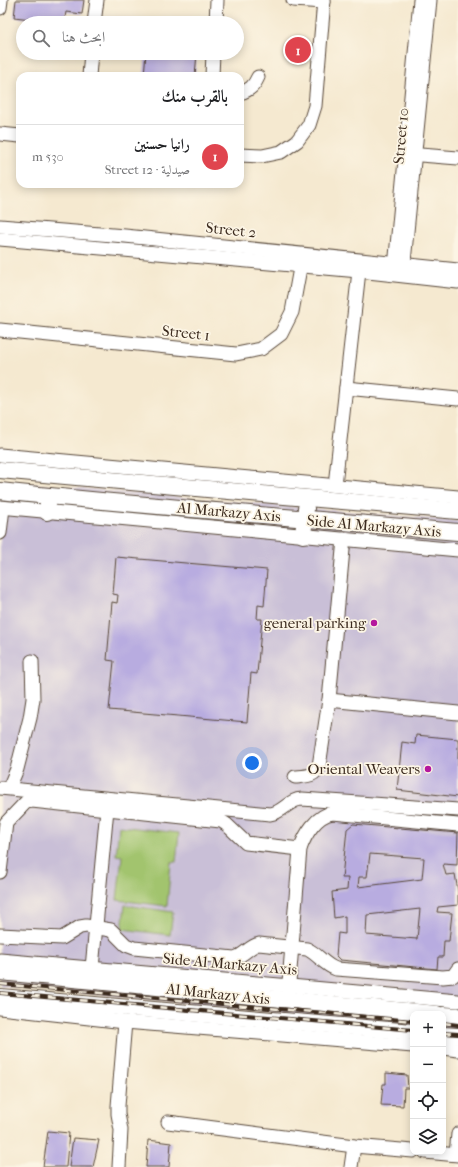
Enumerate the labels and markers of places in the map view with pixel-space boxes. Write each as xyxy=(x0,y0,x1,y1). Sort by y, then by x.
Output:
pin: 1 xyxy=(285,35,311,65)
place label: general parking xyxy=(264,614,367,632)
marker: general parking xyxy=(369,618,379,628)
place label: Oriental Weavers xyxy=(307,760,420,778)
marker: Oriental Weavers xyxy=(423,764,433,774)

